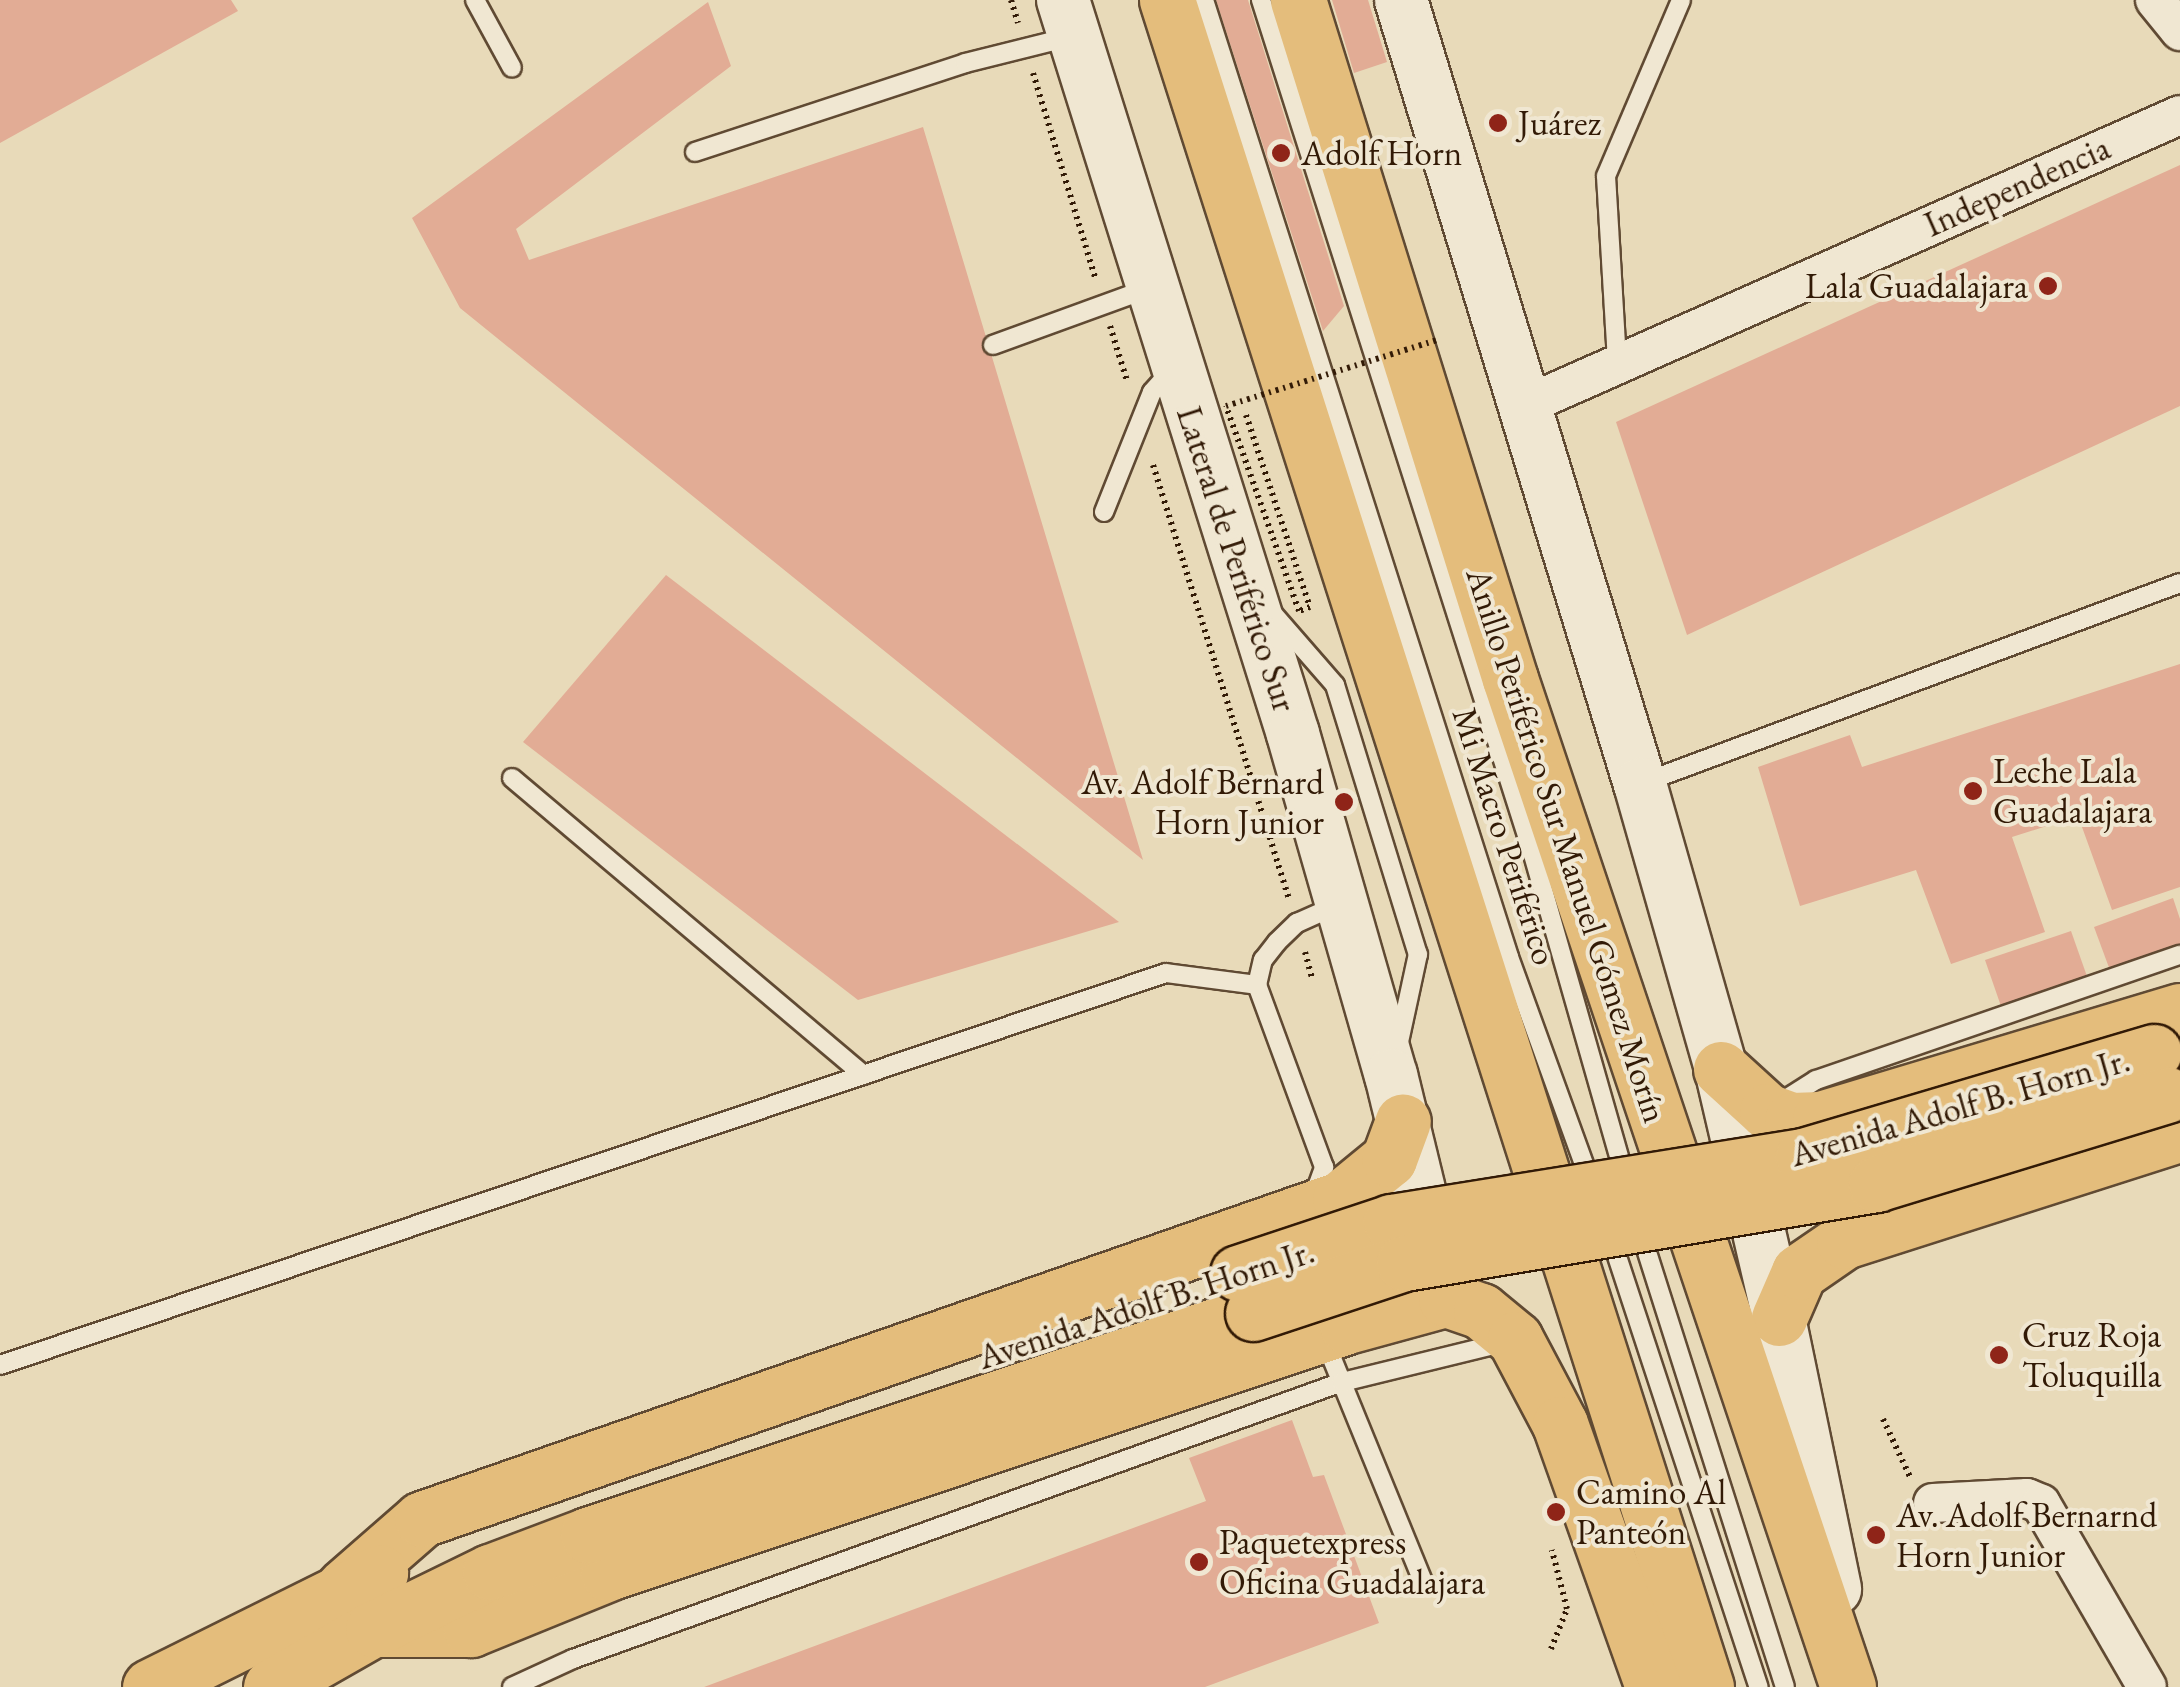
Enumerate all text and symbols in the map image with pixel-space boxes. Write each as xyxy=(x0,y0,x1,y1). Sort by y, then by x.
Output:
place label: Juárez xyxy=(1518,102,1601,144)
marker: Juárez xyxy=(1487,112,1509,134)
street label: Independencia xyxy=(1918,126,2116,246)
place label: Adolf Horn xyxy=(1301,132,1462,174)
marker: Adolf Horn xyxy=(1270,142,1292,164)
place label: Lala Guadalajara xyxy=(1805,265,2028,307)
marker: Lala Guadalajara xyxy=(2037,275,2059,297)
street label: Lateral de Periférico Sur xyxy=(1168,401,1306,717)
street label: Anillo Periférico Sur Manuel Gómez Morín xyxy=(1457,562,1677,1128)
street label: Mi Macro Periférico xyxy=(1444,702,1566,970)
place label: Leche Lala Guadalajara xyxy=(1993,750,2152,832)
place label: Av. Adolf Bernard Horn Junior xyxy=(1081,761,1324,843)
marker: Leche Lala Guadalajara xyxy=(1962,780,1984,802)
marker: Av. Adolf Bernard Horn Junior xyxy=(1333,791,1355,813)
street label: Avenida Adolf B. Horn Jr. xyxy=(1786,1038,2134,1176)
street label: Avenida Adolf B. Horn Jr. xyxy=(973,1230,1319,1378)
place label: Cruz Roja Toluquilla xyxy=(2022,1314,2161,1396)
marker: Cruz Roja Toluquilla xyxy=(1986,1342,2012,1368)
place label: Camino Al Panteón xyxy=(1576,1471,1726,1553)
place label: Av. Adolf Bernarnd Horn Junior xyxy=(1896,1494,2157,1576)
marker: Camino Al Panteón xyxy=(1545,1501,1567,1523)
place label: Paquetexpress Oficina Guadalajara xyxy=(1219,1521,1485,1603)
marker: Av. Adolf Bernarnd Horn Junior xyxy=(1865,1524,1887,1546)
marker: Paquetexpress Oficina Guadalajara xyxy=(1188,1551,1210,1573)

